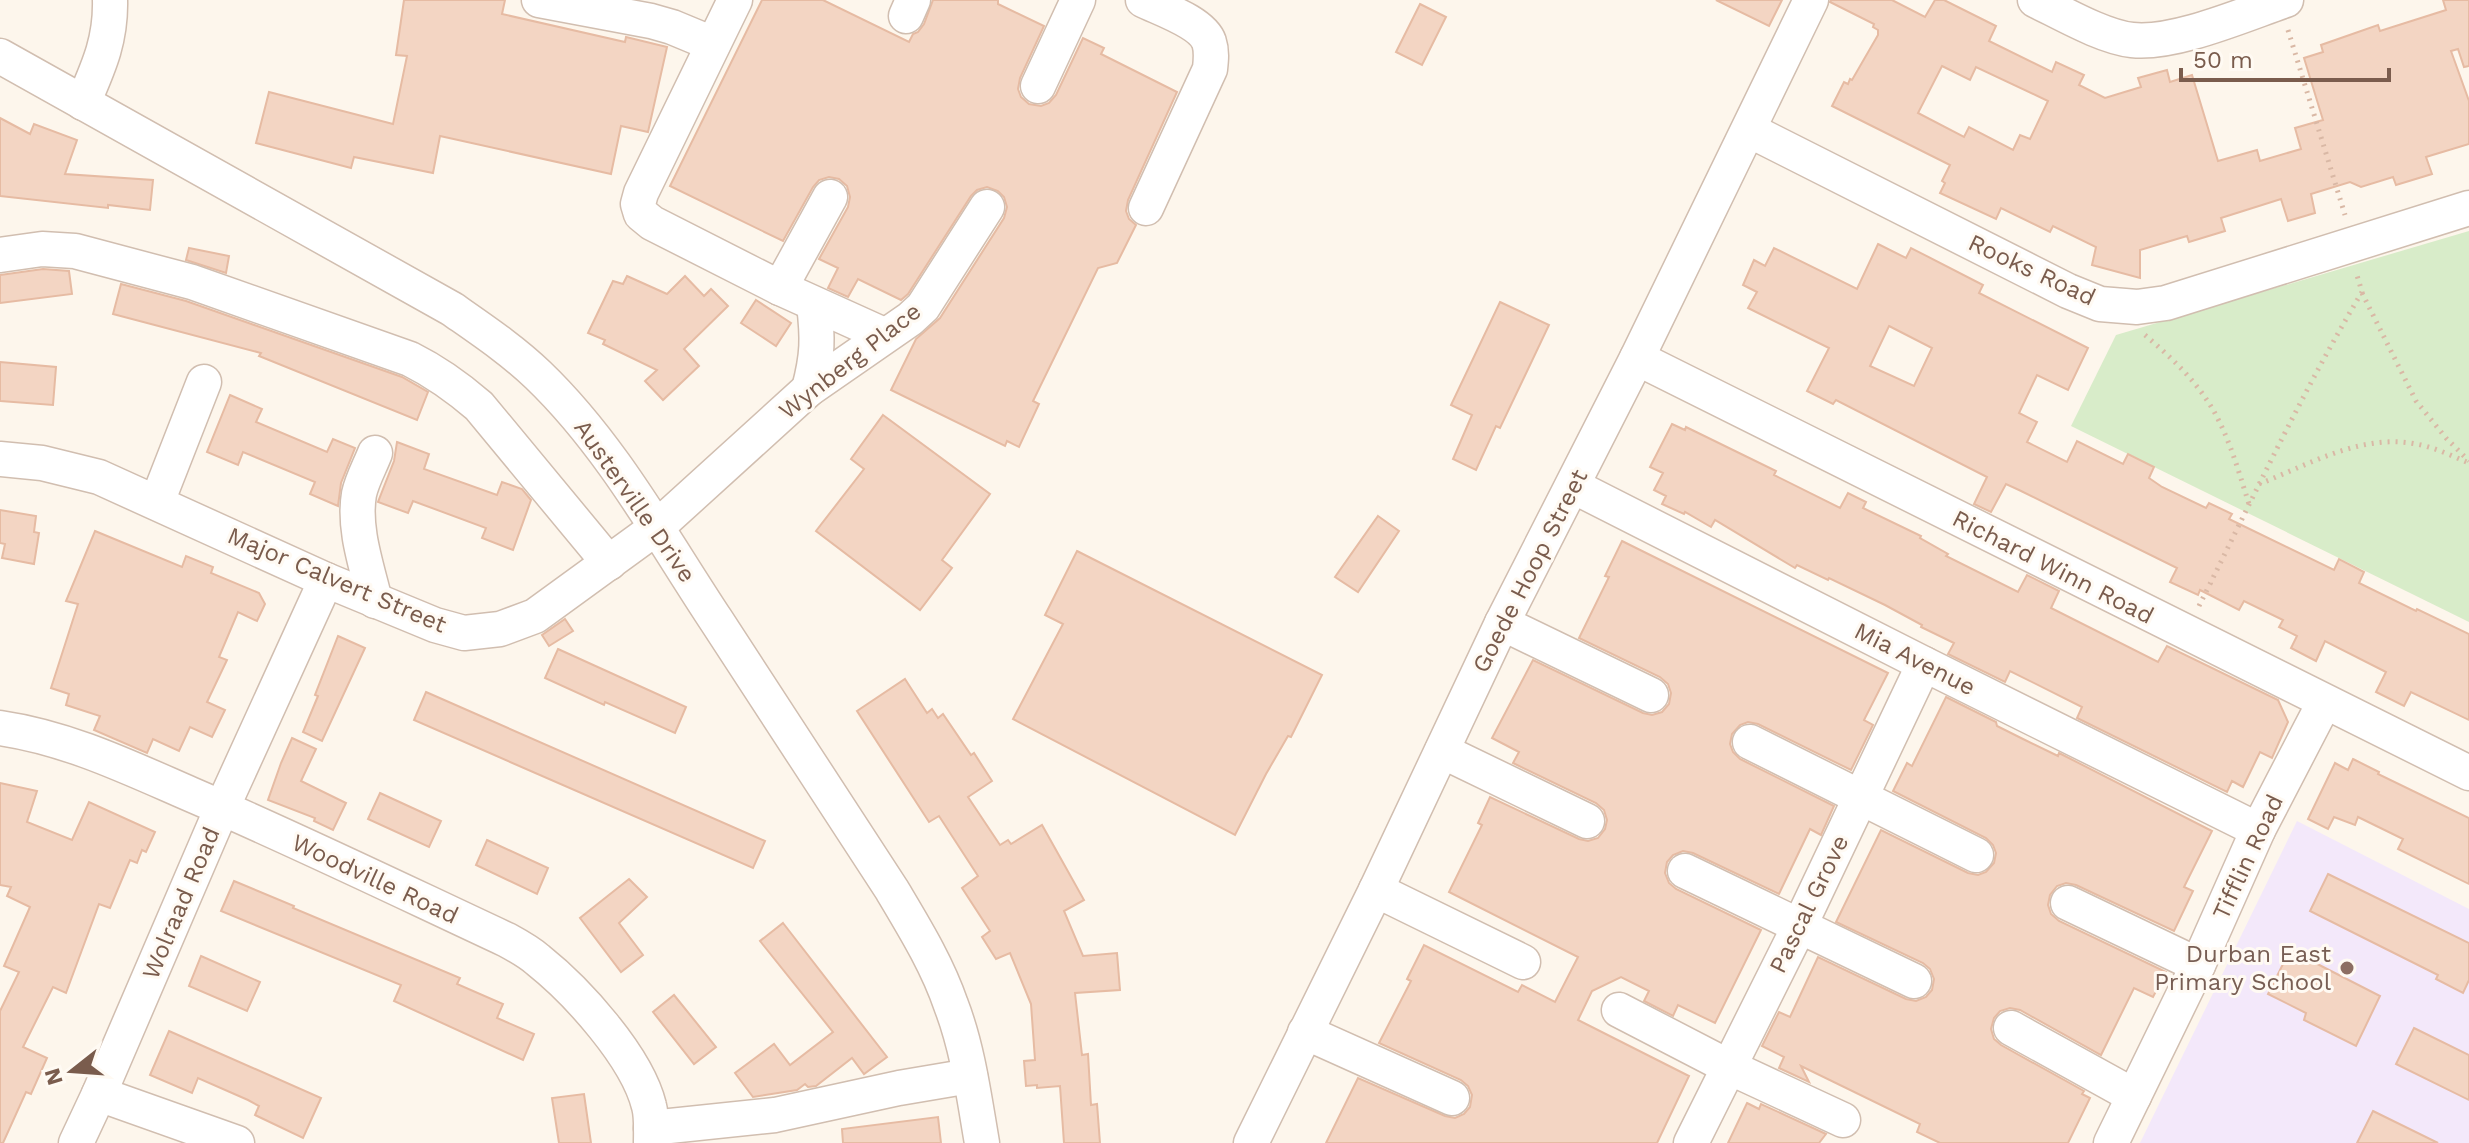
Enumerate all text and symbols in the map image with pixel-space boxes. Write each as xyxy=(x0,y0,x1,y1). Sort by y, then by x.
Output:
scale bar xyxy=(2181,32,2389,82)
text: 50 m xyxy=(2193,46,2253,74)
street label: Rooks Road xyxy=(1964,228,2100,312)
street label: Wynberg Place xyxy=(774,297,926,425)
street label: Austerville Drive xyxy=(568,414,702,588)
street label: Goede Hoop Street xyxy=(1467,465,1593,677)
street label: Richard Winn Road xyxy=(1948,504,2158,630)
street label: Major Calvert Street xyxy=(223,521,451,639)
street label: Mia Avenue xyxy=(1850,617,1980,701)
street label: Tifflin Road xyxy=(2207,790,2289,924)
street label: Wolraad Road xyxy=(136,823,226,983)
street label: Woodville Road xyxy=(287,828,463,930)
street label: Pascal Grove xyxy=(1764,830,1854,978)
place label: Durban East Primary School xyxy=(2154,940,2332,996)
marker: Durban East Primary School xyxy=(2338,959,2356,977)
north arrow xyxy=(32,1031,112,1111)
text: N xyxy=(39,1065,68,1088)

